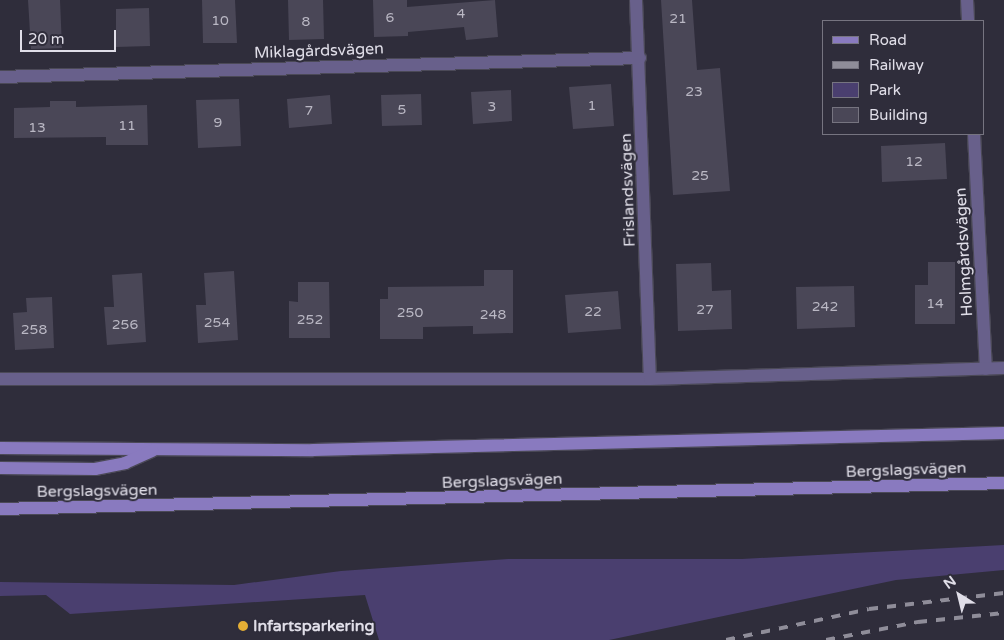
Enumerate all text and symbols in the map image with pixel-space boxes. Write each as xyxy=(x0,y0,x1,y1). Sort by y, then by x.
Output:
house number: 4 xyxy=(457,6,465,22)
house number: 6 xyxy=(386,10,394,26)
house number: 21 xyxy=(669,11,687,27)
house number: 10 xyxy=(211,13,229,29)
house number: 8 xyxy=(302,14,310,30)
scale bar xyxy=(22,20,119,52)
legend xyxy=(822,20,984,135)
text: 20 m xyxy=(28,30,65,48)
text: Road xyxy=(869,31,907,49)
street label: Miklagårdsvägen xyxy=(254,39,384,63)
text: Railway xyxy=(869,56,924,74)
text: Park xyxy=(869,81,901,99)
house number: 23 xyxy=(685,84,703,100)
house number: 1 xyxy=(588,98,596,114)
house number: 3 xyxy=(488,99,496,115)
house number: 5 xyxy=(398,102,406,118)
house number: 7 xyxy=(305,103,313,119)
text: Building xyxy=(869,106,928,124)
house number: 9 xyxy=(214,115,222,131)
house number: 11 xyxy=(118,118,136,134)
house number: 13 xyxy=(28,120,46,136)
street label: Frislandsvägen xyxy=(616,133,640,247)
house number: 12 xyxy=(905,154,923,170)
house number: 25 xyxy=(691,168,709,184)
street label: Holmgårdsvägen xyxy=(951,187,977,317)
house number: 14 xyxy=(926,296,944,312)
house number: 242 xyxy=(812,299,838,315)
house number: 27 xyxy=(696,302,714,318)
house number: 22 xyxy=(584,304,602,320)
house number: 250 xyxy=(397,305,423,321)
house number: 248 xyxy=(480,307,506,323)
house number: 252 xyxy=(297,312,323,328)
house number: 254 xyxy=(204,315,230,331)
house number: 256 xyxy=(112,317,138,333)
house number: 258 xyxy=(21,322,47,338)
street label: Bergslagsvägen xyxy=(845,458,967,482)
street label: Bergslagsvägen xyxy=(441,469,563,493)
street label: Bergslagsvägen xyxy=(36,480,158,502)
north arrow xyxy=(934,570,984,620)
text: N xyxy=(940,572,959,593)
place label: Infartsparkering xyxy=(253,616,375,636)
marker: Infartsparkering xyxy=(237,620,249,632)

